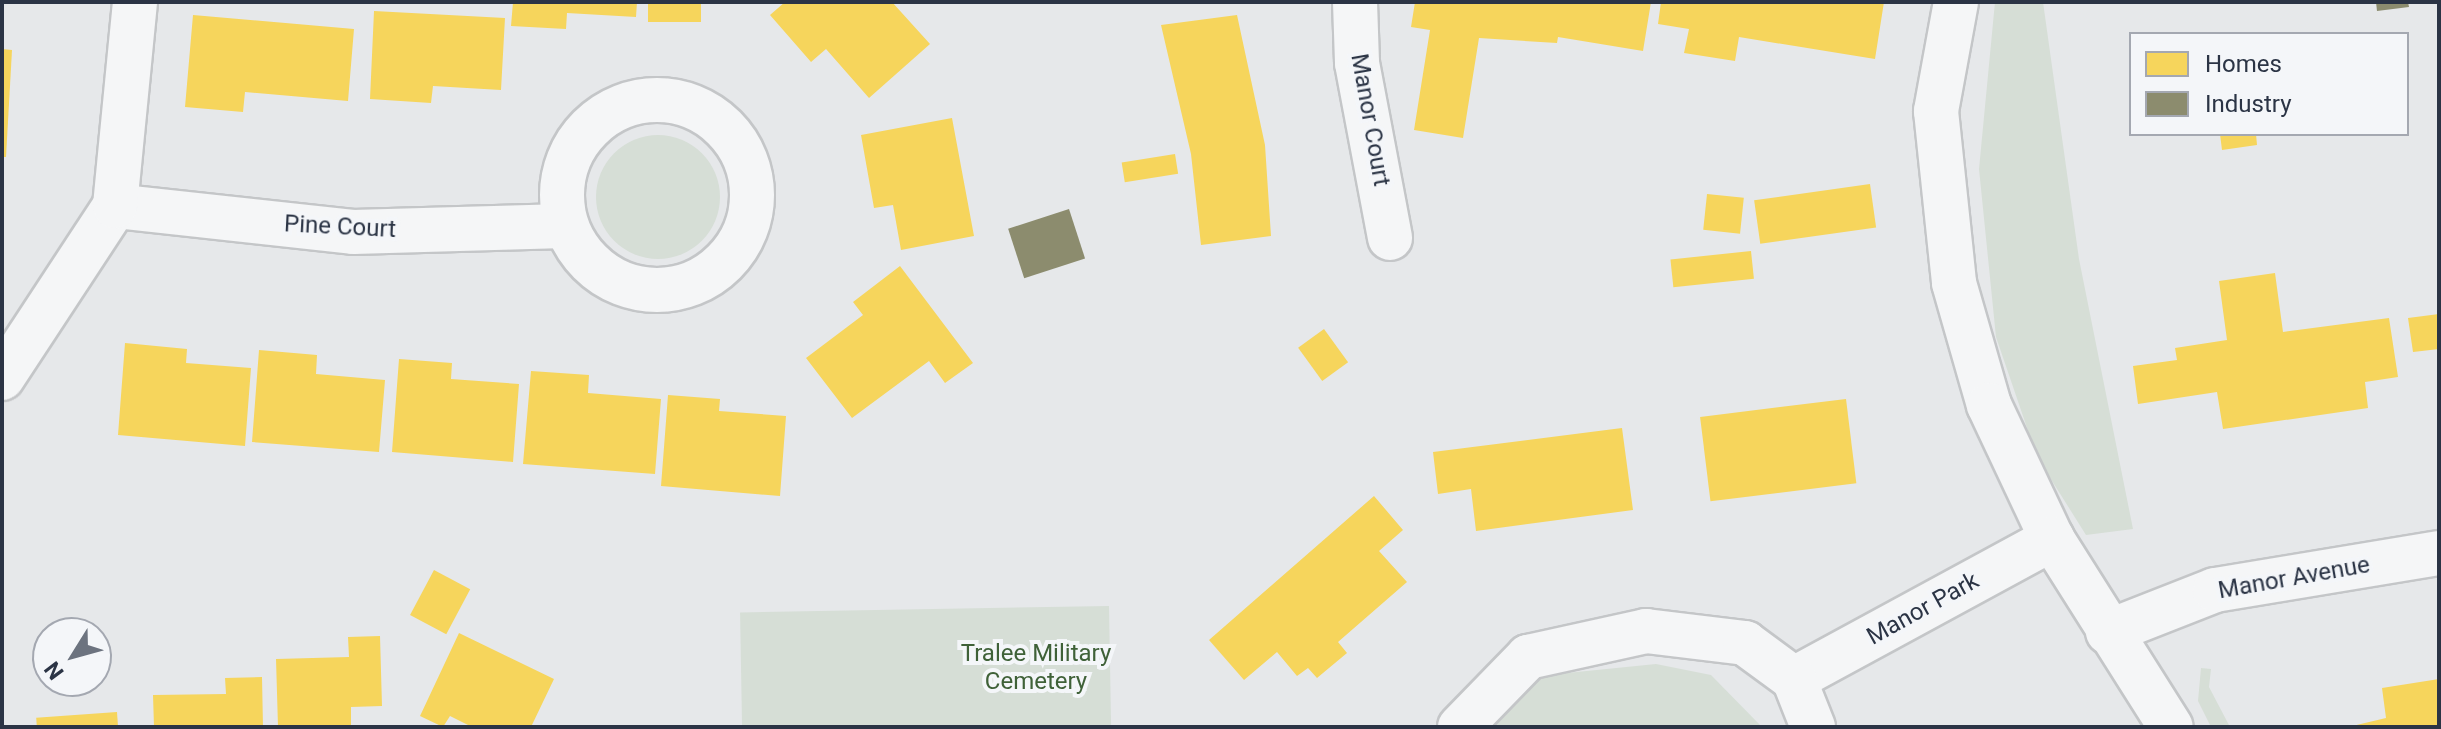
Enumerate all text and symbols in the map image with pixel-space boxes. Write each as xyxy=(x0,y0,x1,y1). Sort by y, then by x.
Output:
legend xyxy=(2129,32,2409,136)
text: Homes xyxy=(2205,50,2282,78)
street label: Manor Court xyxy=(1344,51,1396,189)
text: Industry xyxy=(2205,90,2291,118)
street label: Pine Court xyxy=(283,210,397,244)
street label: Manor Avenue xyxy=(2216,550,2372,606)
street label: Manor Park xyxy=(1862,566,1984,652)
north arrow xyxy=(32,617,112,697)
park label: Tralee Military Cemetery xyxy=(961,640,1111,696)
text: N xyxy=(39,657,69,684)

